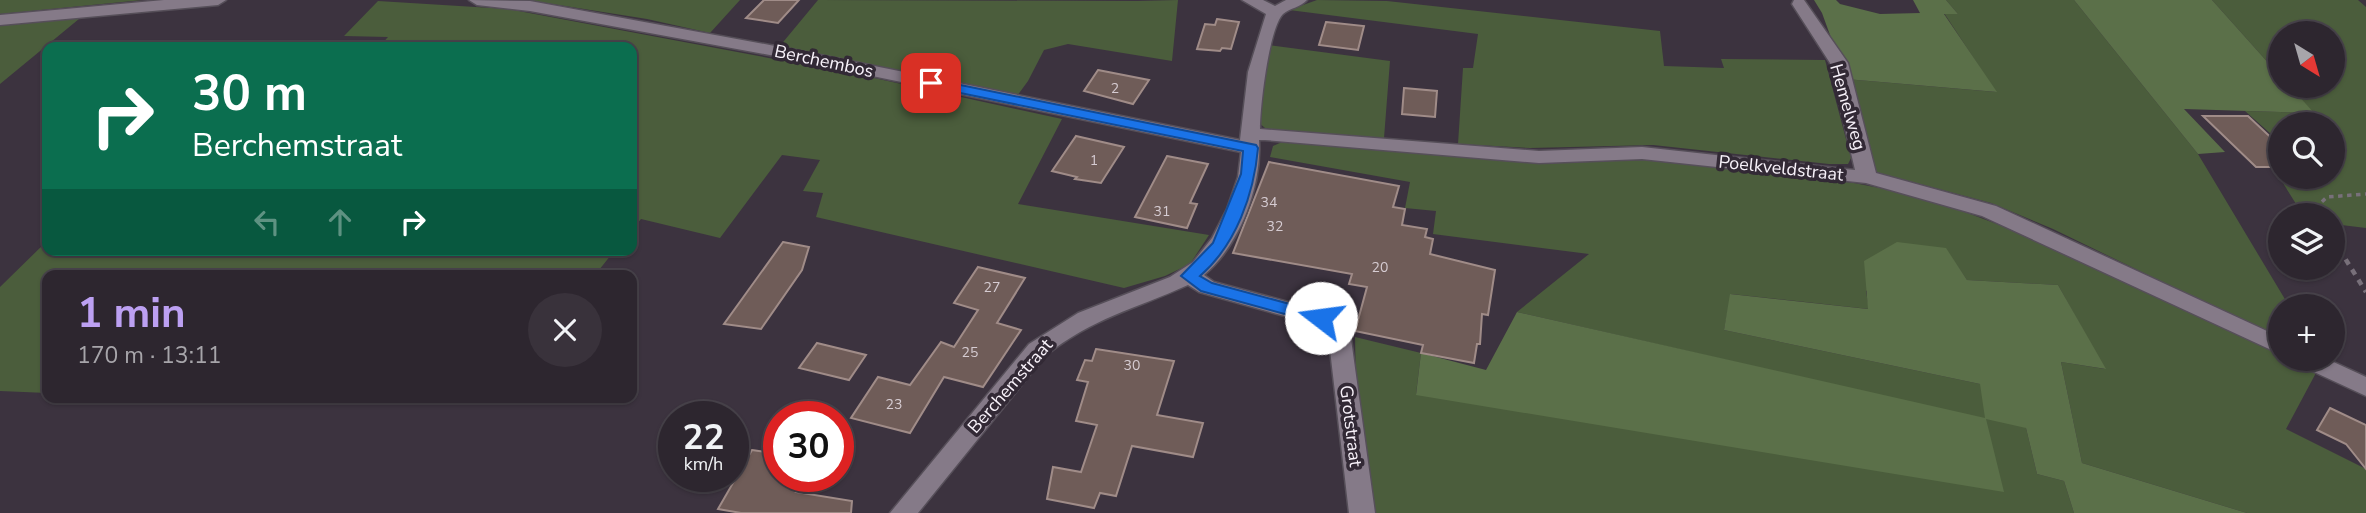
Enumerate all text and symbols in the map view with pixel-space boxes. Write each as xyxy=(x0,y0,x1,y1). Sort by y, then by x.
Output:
north arrow xyxy=(2268,21,2345,98)
map controls xyxy=(2268,21,2345,371)
street label: Berchembos xyxy=(772,39,876,83)
pin xyxy=(901,53,961,113)
text: 30 m xyxy=(192,60,307,127)
street label: Hemelweg xyxy=(1824,61,1872,153)
icon: arrive xyxy=(912,64,950,102)
icon: right xyxy=(77,70,168,161)
house number: 2 xyxy=(1111,79,1119,98)
button: search xyxy=(2268,112,2345,189)
text: Berchemstraat xyxy=(192,124,402,167)
street label: Poelkveldstraat xyxy=(1717,149,1845,187)
house number: 1 xyxy=(1090,151,1098,170)
house number: 34 xyxy=(1261,193,1277,212)
house number: 31 xyxy=(1154,202,1170,221)
icon: left xyxy=(248,203,286,241)
icon: ahead xyxy=(321,203,359,241)
icon: right xyxy=(394,203,432,241)
button: layers xyxy=(2268,203,2345,280)
house number: 32 xyxy=(1267,217,1283,236)
house number: 20 xyxy=(1372,258,1388,277)
house number: 27 xyxy=(984,278,1000,297)
position arrow xyxy=(1284,281,1358,355)
text: 1 min xyxy=(77,285,186,342)
button: close xyxy=(528,293,602,367)
button: + xyxy=(2268,294,2345,371)
street label: Berchemstraat xyxy=(962,333,1058,438)
text: 170 m · 13:11 xyxy=(77,340,222,371)
house number: 25 xyxy=(962,343,978,362)
house number: 30 xyxy=(1124,356,1140,375)
street label: Grotstraat xyxy=(1334,384,1368,469)
house number: 23 xyxy=(886,395,902,414)
speed limit sign: 30 xyxy=(763,401,854,492)
text: 22 xyxy=(682,414,725,461)
text: km/h xyxy=(684,452,723,476)

